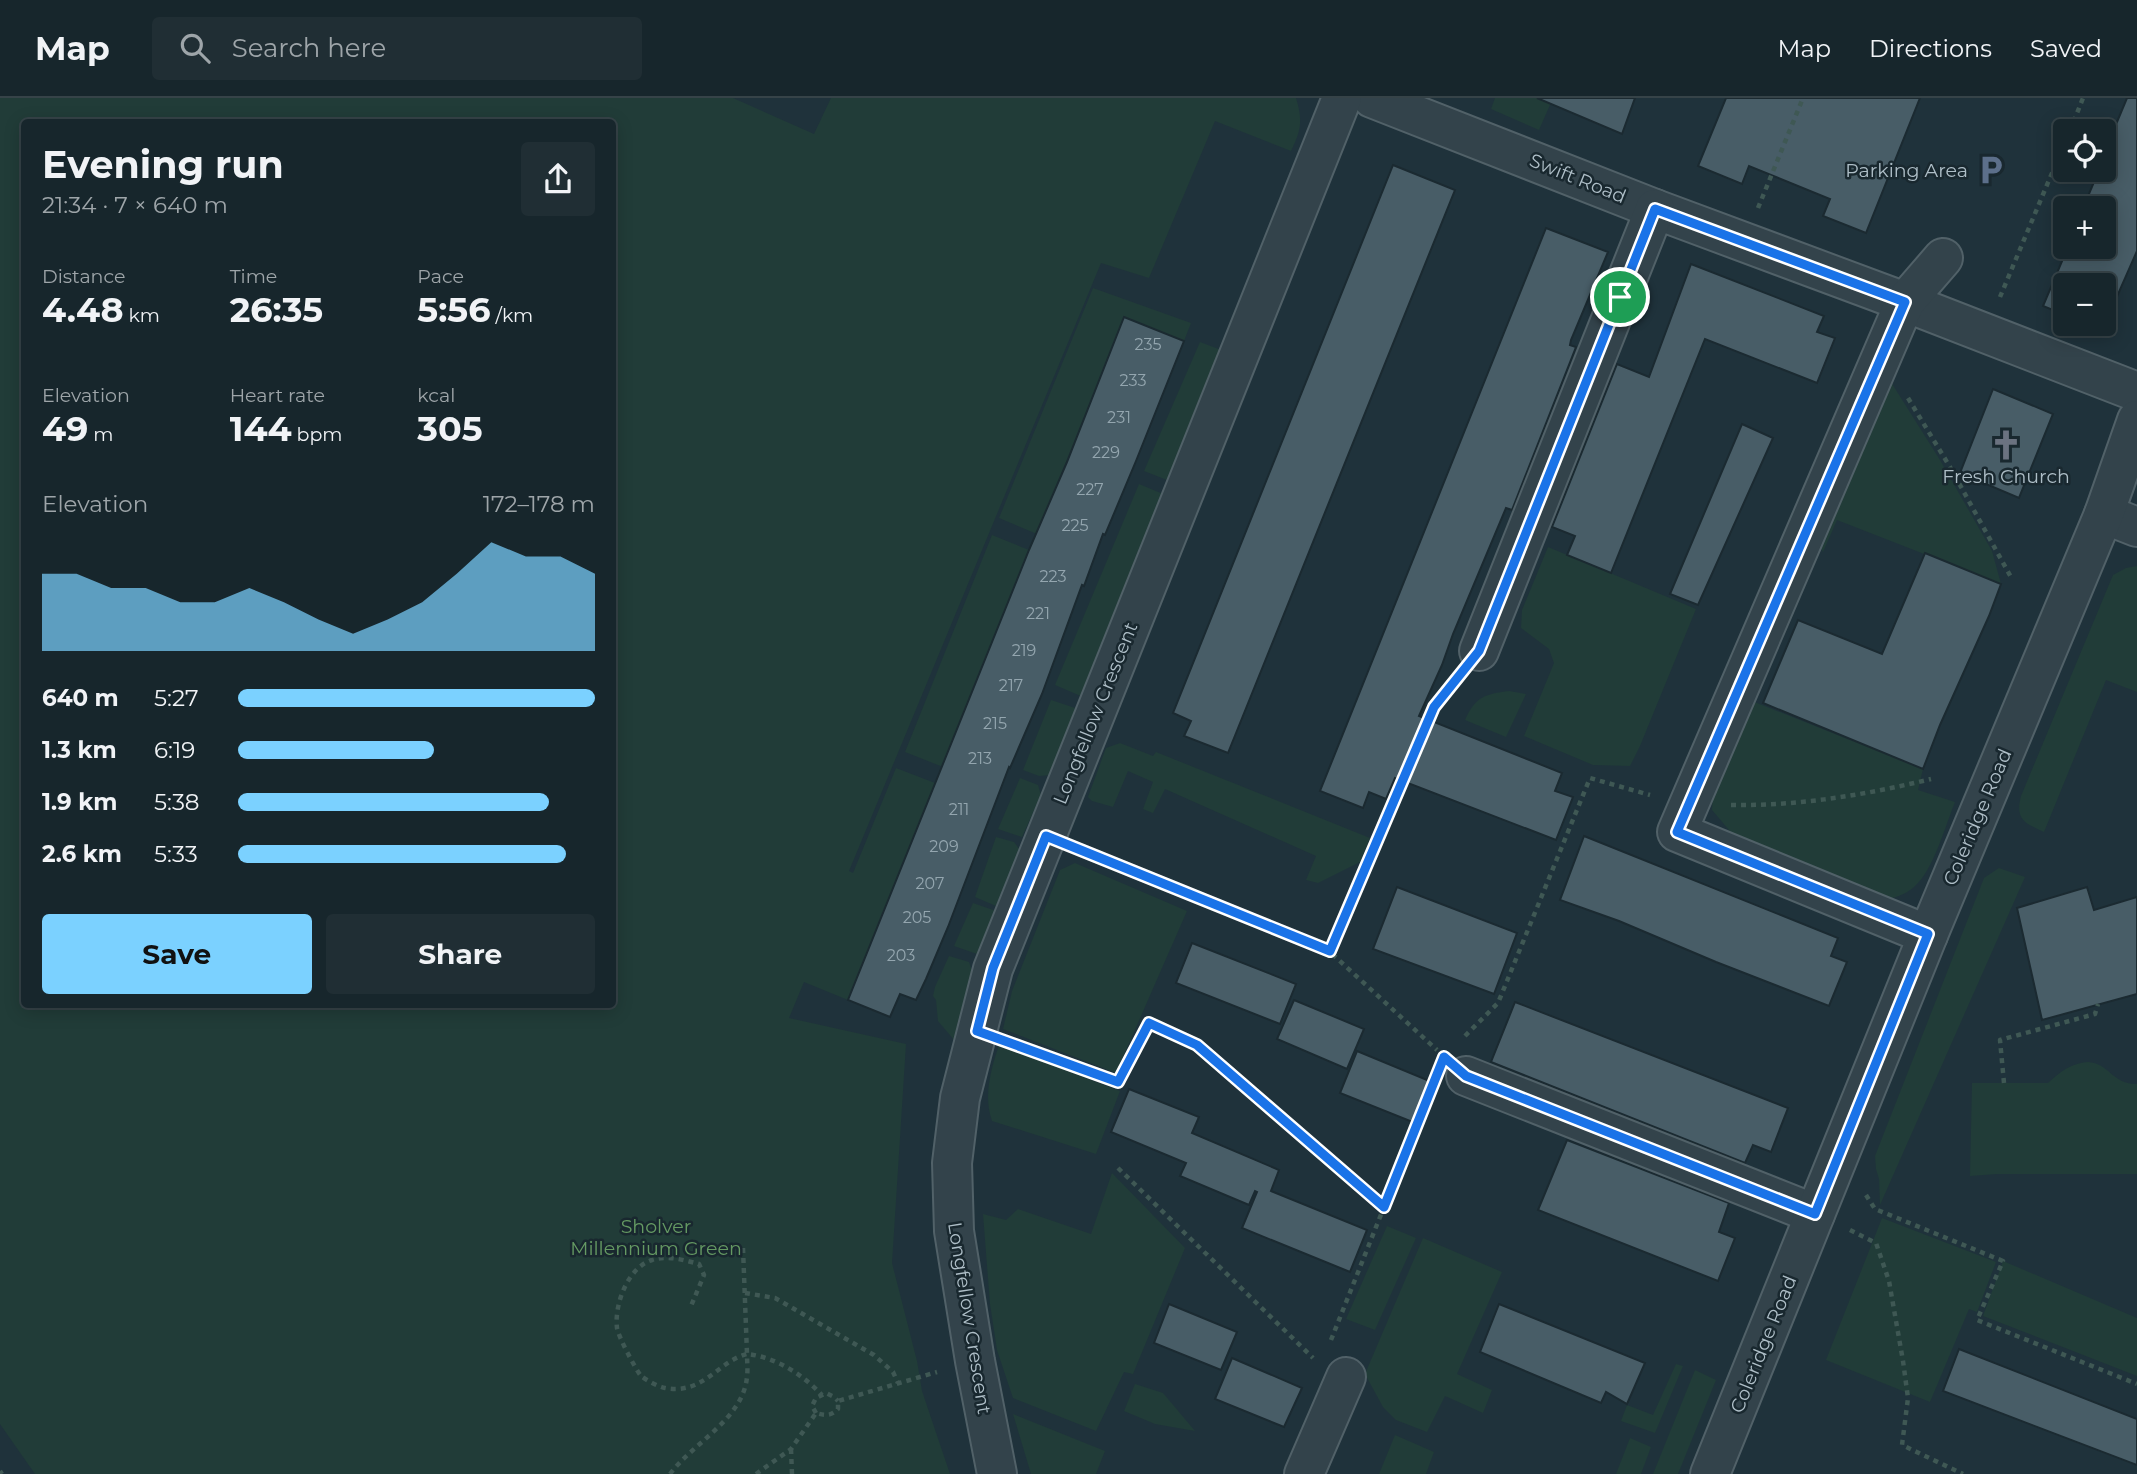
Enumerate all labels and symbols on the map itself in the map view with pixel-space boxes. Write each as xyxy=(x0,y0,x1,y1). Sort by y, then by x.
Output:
street label: Swift Road xyxy=(1526,149,1629,208)
parking icon: Parking Area xyxy=(1974,153,2008,187)
place label: Parking Area xyxy=(1845,159,1968,182)
pin xyxy=(1590,267,1650,327)
house number: 235 xyxy=(1134,335,1162,354)
house number: 233 xyxy=(1119,371,1147,390)
house number: 231 xyxy=(1107,408,1131,427)
church icon: Fresh Church xyxy=(1989,428,2023,462)
house number: 229 xyxy=(1092,443,1120,462)
place label: Fresh Church xyxy=(1942,465,2070,488)
house number: 227 xyxy=(1076,480,1104,499)
house number: 225 xyxy=(1061,516,1089,535)
house number: 223 xyxy=(1039,567,1067,586)
house number: 221 xyxy=(1026,604,1050,623)
street label: Longfellow Crescent xyxy=(1048,619,1143,808)
house number: 219 xyxy=(1012,641,1036,660)
house number: 217 xyxy=(999,676,1023,695)
house number: 215 xyxy=(983,714,1007,733)
street label: Coleridge Road xyxy=(1938,745,2017,889)
house number: 213 xyxy=(968,749,992,768)
house number: 211 xyxy=(949,800,969,819)
house number: 209 xyxy=(929,837,959,856)
house number: 207 xyxy=(916,874,944,893)
house number: 205 xyxy=(903,908,931,927)
house number: 203 xyxy=(887,946,915,965)
park label: Sholver Millennium Green xyxy=(570,1215,742,1260)
street label: Longfellow Crescent xyxy=(943,1220,996,1416)
street label: Coleridge Road xyxy=(1725,1272,1802,1416)

